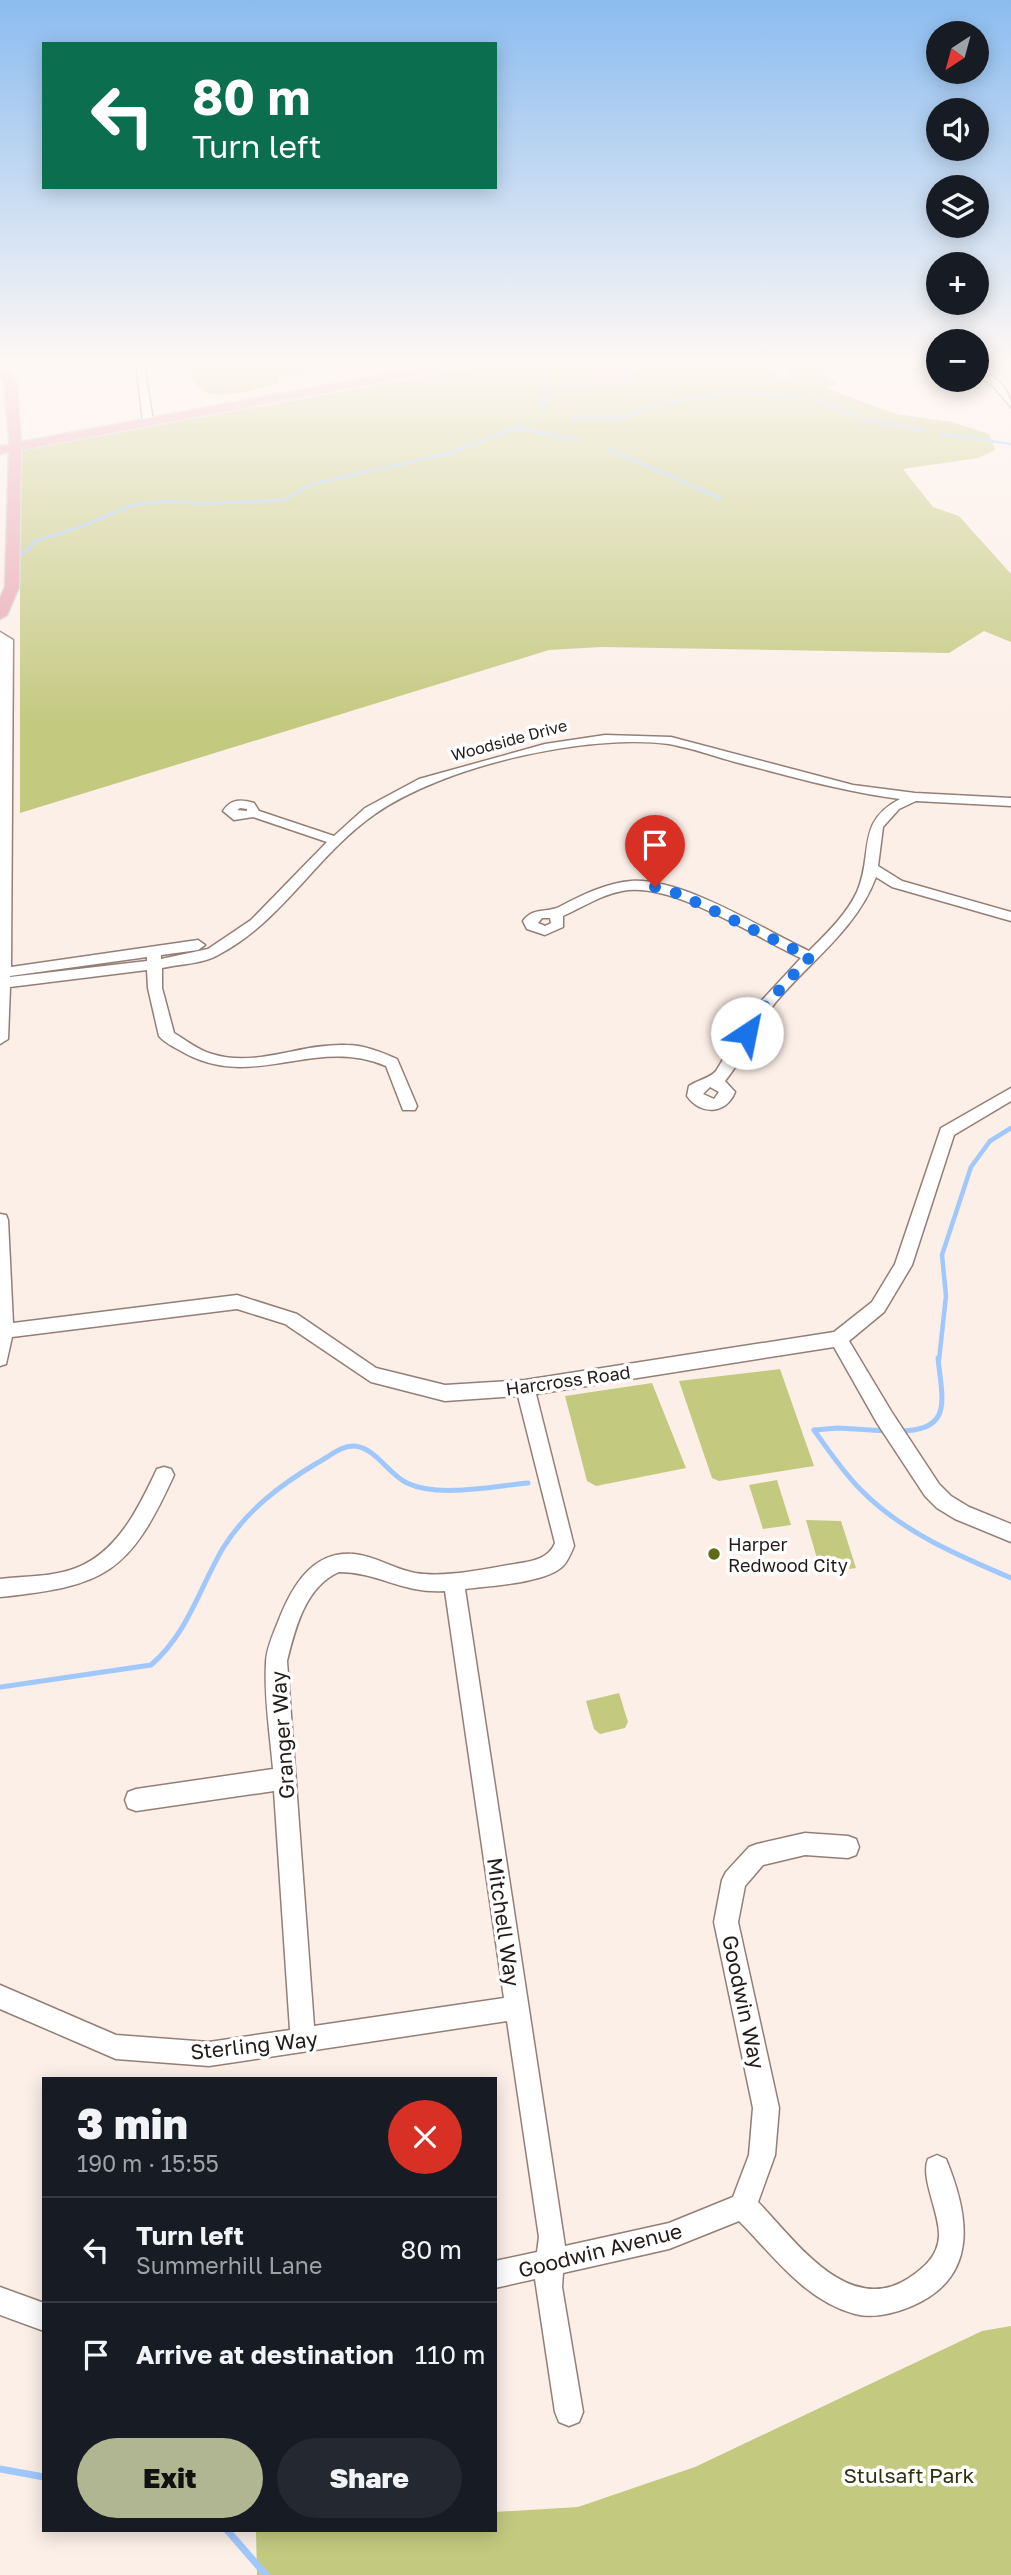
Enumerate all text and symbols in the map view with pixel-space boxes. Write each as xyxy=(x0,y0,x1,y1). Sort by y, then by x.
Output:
north arrow xyxy=(926,21,989,84)
map controls xyxy=(926,21,989,392)
text: 80 m xyxy=(192,67,310,126)
icon: left xyxy=(77,70,168,161)
button: sound xyxy=(926,98,989,161)
text: Turn left xyxy=(192,127,321,165)
button: layers xyxy=(926,175,989,238)
button: + xyxy=(926,252,989,315)
button: − xyxy=(926,329,989,392)
street label: Woodside Drive xyxy=(449,715,569,765)
pin xyxy=(625,815,685,887)
icon: arrive xyxy=(636,826,674,864)
position arrow xyxy=(710,996,784,1070)
street label: Harcross Road xyxy=(504,1360,632,1400)
place label: Harper Redwood City xyxy=(728,1533,848,1576)
marker: Harper Redwood City xyxy=(706,1546,722,1562)
street label: Granger Way xyxy=(265,1670,299,1800)
street label: Mitchell Way xyxy=(482,1856,526,1988)
street label: Goodwin Way xyxy=(717,1933,771,2072)
street label: Sterling Way xyxy=(189,2025,319,2065)
text: 3 min xyxy=(77,2098,188,2148)
button: close xyxy=(388,2100,462,2174)
text: 190 m · 15:55 xyxy=(77,2149,219,2177)
street label: Goodwin Avenue xyxy=(515,2217,685,2283)
text: Turn left xyxy=(136,2220,244,2251)
icon: left xyxy=(77,2231,115,2269)
text: 80 m xyxy=(401,2234,462,2265)
text: Summerhill Lane xyxy=(136,2251,322,2279)
icon: arrive xyxy=(77,2336,115,2374)
text: Arrive at destination xyxy=(136,2339,394,2370)
text: 110 m xyxy=(415,2339,486,2370)
button: Exit xyxy=(77,2438,263,2518)
button: Share xyxy=(277,2438,462,2518)
park label: Stulsaft Park xyxy=(844,2462,975,2488)

